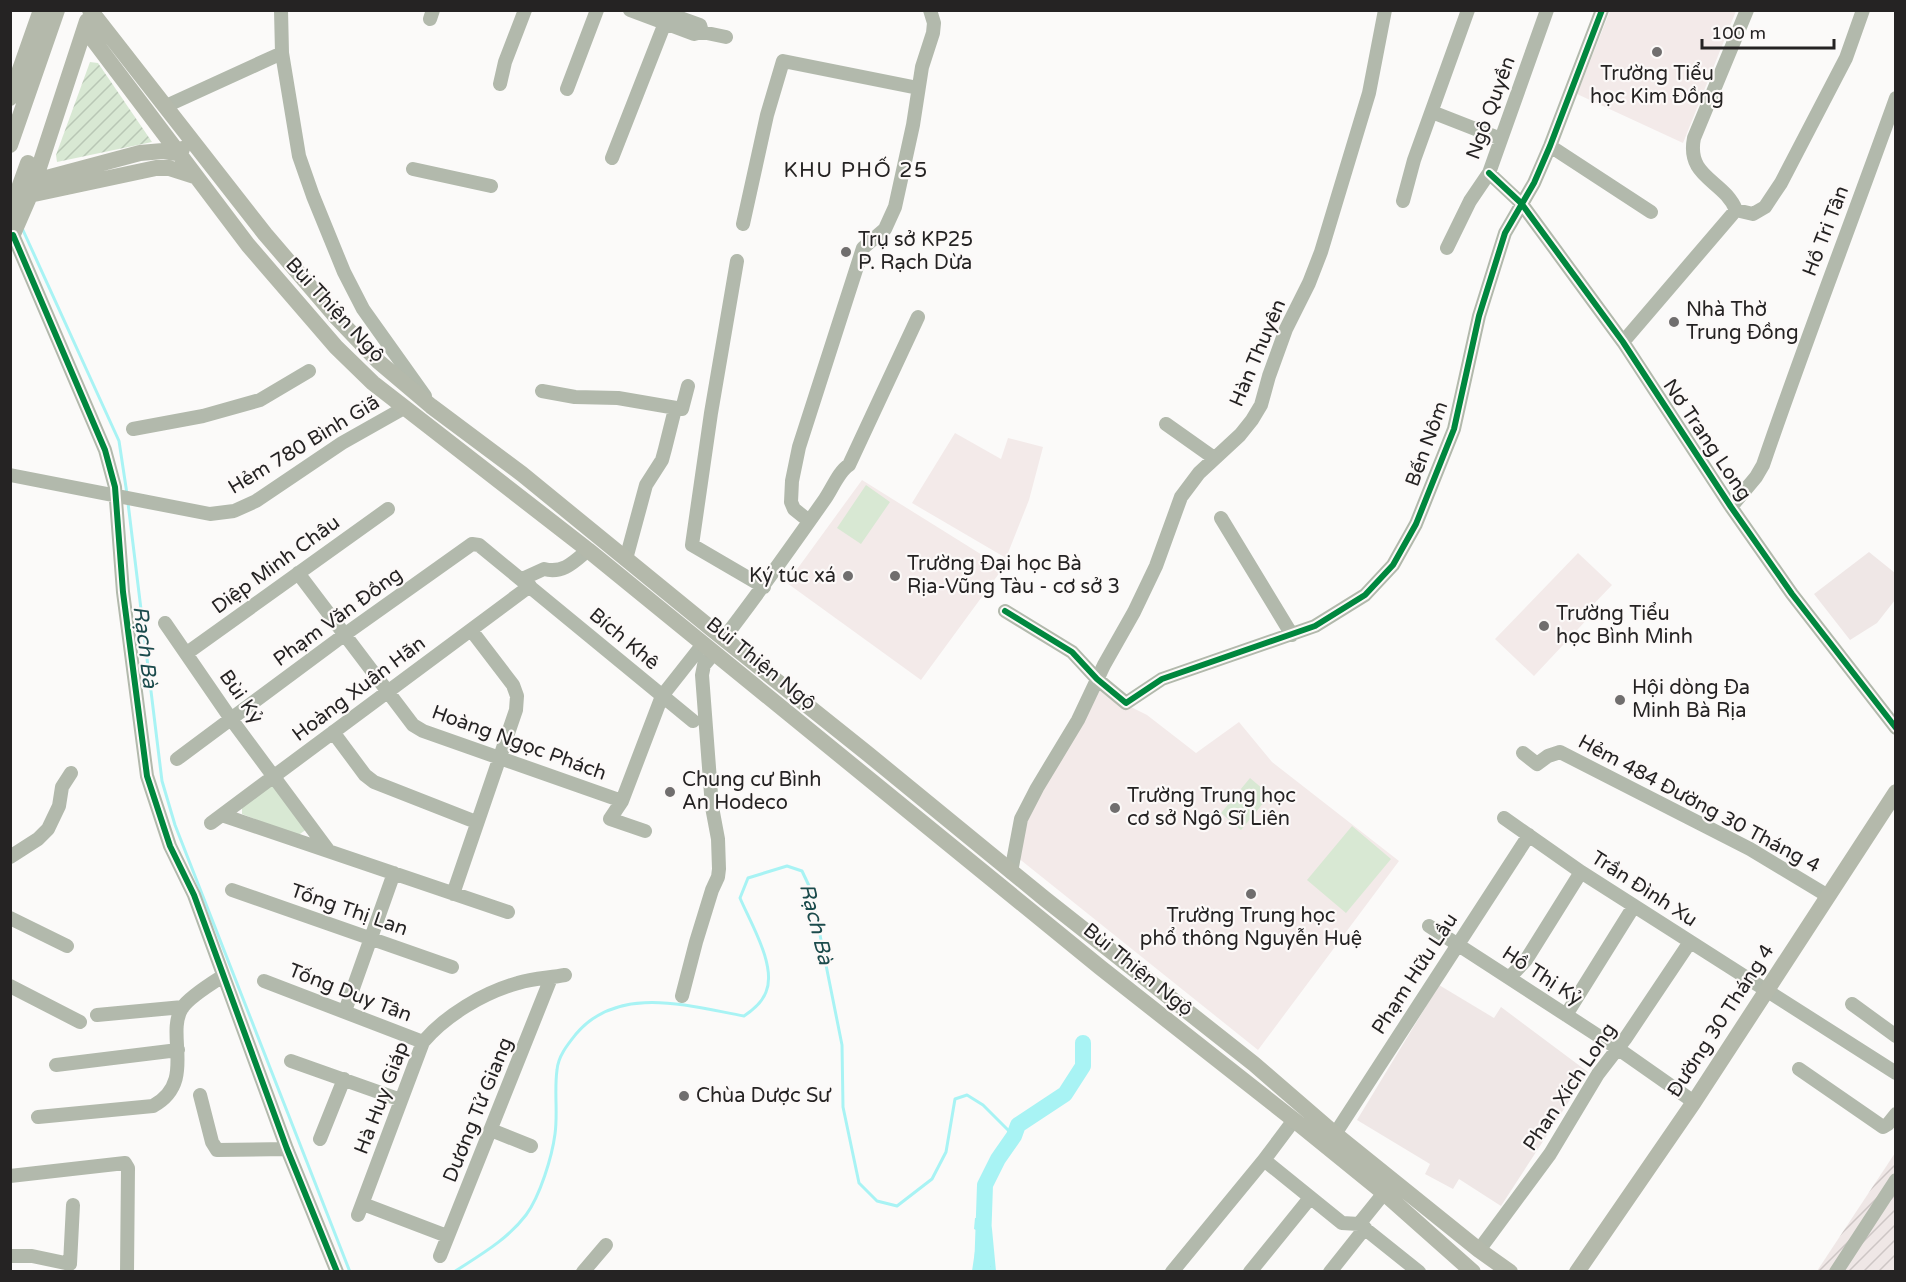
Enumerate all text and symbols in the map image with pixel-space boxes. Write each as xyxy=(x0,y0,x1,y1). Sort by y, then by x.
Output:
scale bar xyxy=(1702,12,1834,50)
text: 100 m xyxy=(1711,22,1766,44)
marker: Trường Tiểu học Kim Đồng xyxy=(1650,45,1664,59)
street label: Ngô Quyền xyxy=(1461,53,1521,163)
place label: Trường Tiểu học Kim Đồng xyxy=(1590,62,1724,109)
district label: KHU PHỐ 25 xyxy=(783,156,929,183)
street label: Hồ Tri Tân xyxy=(1798,182,1854,280)
place label: Trụ sở KP25 P. Rạch Dừa xyxy=(858,228,973,275)
marker: Trụ sở KP25 P. Rạch Dừa xyxy=(839,245,853,259)
street label: Bùi Thiện Ngộ xyxy=(280,253,390,367)
street label: Hàn Thuyên xyxy=(1225,296,1291,410)
place label: Nhà Thờ Trung Đồng xyxy=(1686,298,1799,345)
marker: Nhà Thờ Trung Đồng xyxy=(1667,315,1681,329)
street label: Nơ Trang Long xyxy=(1657,375,1757,505)
street label: Hẻm 780 Bình Giã xyxy=(224,390,384,500)
street label: Bến Nôm xyxy=(1401,398,1453,490)
street label: Diệp Minh Châu xyxy=(207,511,345,619)
place label: Trường Đại học Bà Rịa-Vũng Tàu - cơ sở 3 xyxy=(907,552,1120,599)
street label: Phạm Văn Đồng xyxy=(269,562,407,672)
place label: Ký túc xá xyxy=(749,564,836,588)
marker: Ký túc xá xyxy=(841,569,855,583)
marker: Trường Đại học Bà Rịa-Vũng Tàu - cơ sở 3 xyxy=(888,569,902,583)
place label: Trường Tiểu học Bình Minh xyxy=(1556,602,1693,649)
street label: Bích Khê xyxy=(584,603,664,675)
water label: Rạch Bà xyxy=(128,605,163,691)
street label: Bùi Thiện Ngộ xyxy=(701,612,821,716)
marker: Trường Tiểu học Bình Minh xyxy=(1537,619,1551,633)
street label: Hoàng Xuân Hãn xyxy=(288,631,430,747)
street label: Bùi Kỷ xyxy=(214,665,268,729)
place label: Hội dòng Đa Minh Bà Rịa xyxy=(1632,676,1750,723)
marker: Hội dòng Đa Minh Bà Rịa xyxy=(1613,693,1627,707)
street label: Hoàng Ngọc Phách xyxy=(428,700,610,786)
street label: Hẻm 484 Đường 30 Tháng 4 xyxy=(1574,730,1824,878)
place label: Chung cư Bình An Hodeco xyxy=(682,768,821,815)
place label: Trường Trung học cơ sở Ngô Sĩ Liên xyxy=(1127,784,1296,831)
marker: Chung cư Bình An Hodeco xyxy=(663,785,677,799)
marker: Trường Trung học cơ sở Ngô Sĩ Liên xyxy=(1108,801,1122,815)
street label: Trần Đình Xu xyxy=(1586,846,1702,932)
street label: Tống Thị Lan xyxy=(287,879,411,941)
water label: Rạch Bà xyxy=(794,881,838,968)
marker: Trường Trung học phổ thông Nguyễn Huệ xyxy=(1244,887,1258,901)
place label: Trường Trung học phổ thông Nguyễn Huệ xyxy=(1140,904,1362,951)
street label: Phạm Hữu Lầu xyxy=(1367,909,1463,1039)
street label: Bùi Thiện Ngộ xyxy=(1078,918,1198,1022)
street label: Đường 30 Tháng 4 xyxy=(1662,940,1780,1102)
street label: Hồ Thị Kỷ xyxy=(1497,941,1587,1011)
street label: Tống Duy Tân xyxy=(285,958,415,1028)
street label: Phan Xích Long xyxy=(1518,1019,1622,1155)
street label: Dương Tử Giang xyxy=(438,1034,518,1186)
street label: Hà Huy Giáp xyxy=(350,1038,414,1158)
place label: Chùa Dược Sư xyxy=(696,1084,832,1108)
marker: Chùa Dược Sư xyxy=(677,1089,691,1103)

